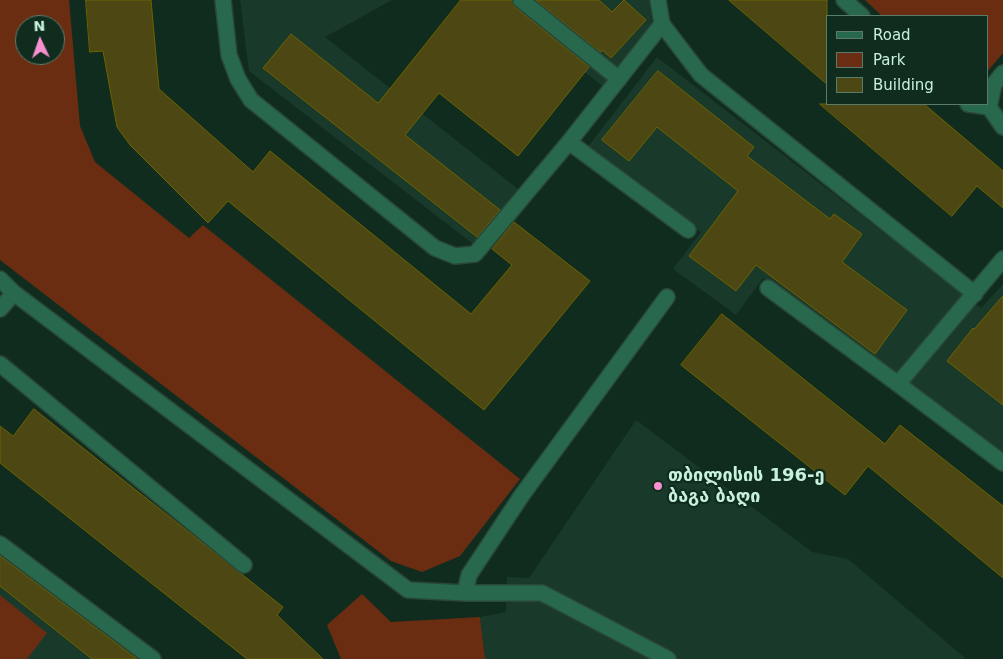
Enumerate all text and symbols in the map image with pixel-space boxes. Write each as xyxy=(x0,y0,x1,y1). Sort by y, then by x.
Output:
north arrow xyxy=(15,15,65,65)
legend xyxy=(826,15,988,105)
text: N xyxy=(33,18,46,34)
text: Road xyxy=(873,26,911,44)
text: Park xyxy=(873,51,905,69)
text: Building xyxy=(873,76,934,94)
place label: თბილისის 196-ე ბაგა ბაღი xyxy=(668,465,825,508)
marker: თბილისის 196-ე ბაგა ბაღი xyxy=(652,480,664,492)

